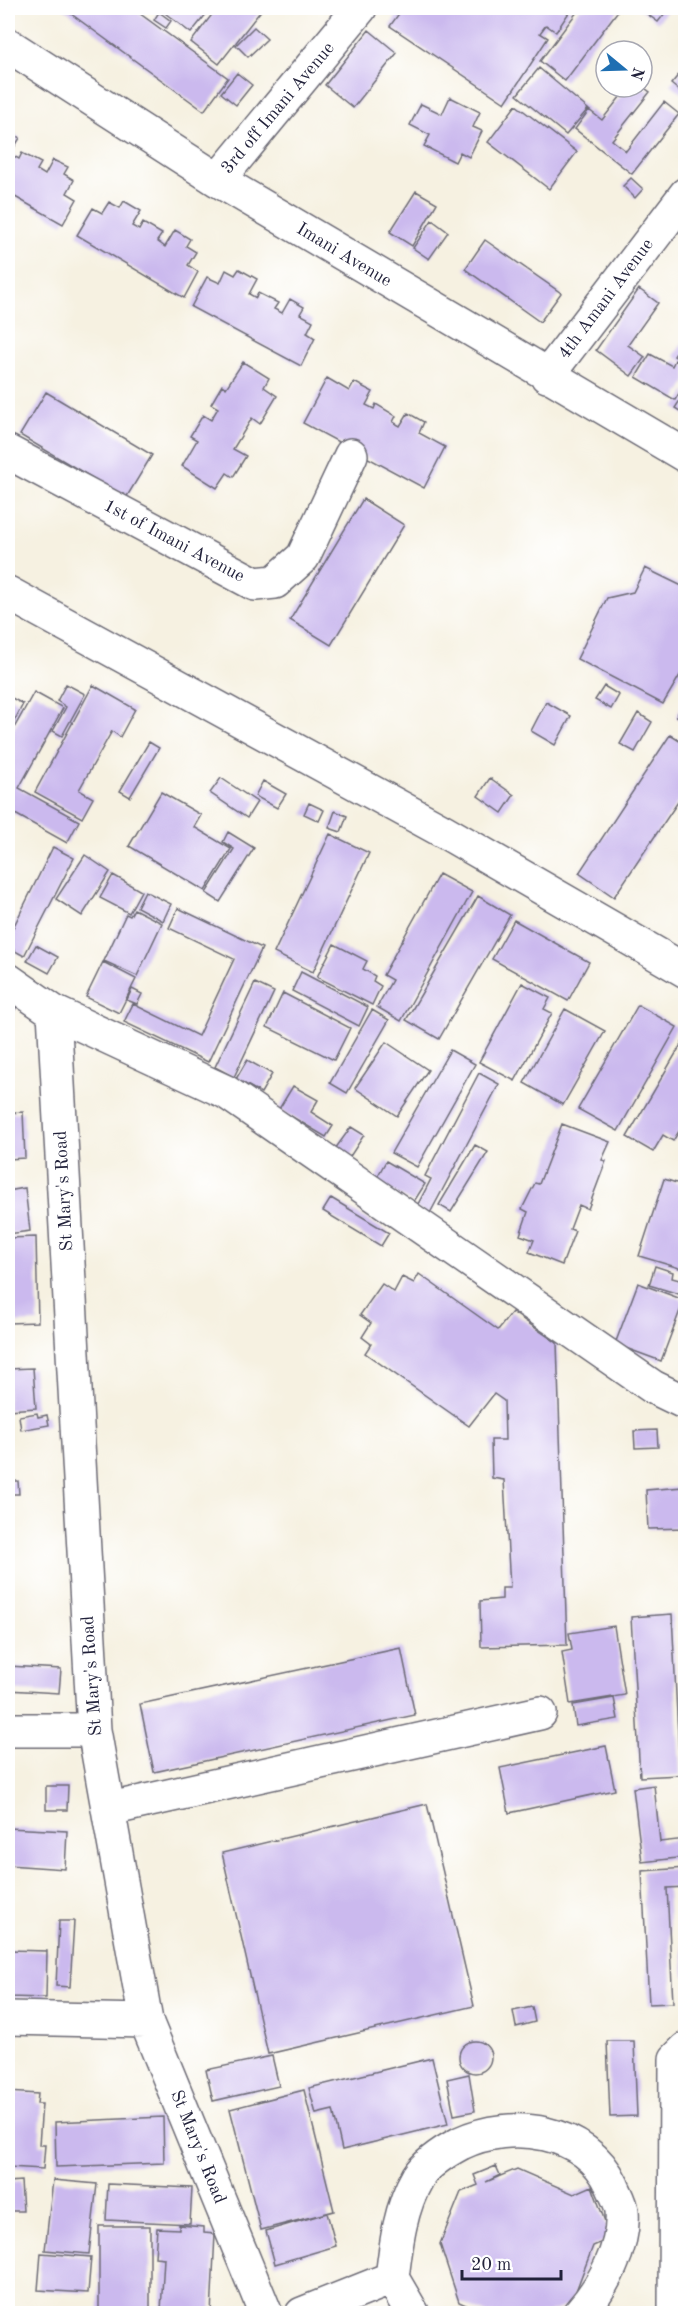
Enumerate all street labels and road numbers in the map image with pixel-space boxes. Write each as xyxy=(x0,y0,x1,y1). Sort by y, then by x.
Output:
street label: 3rd off Imani Avenue xyxy=(218,39,338,177)
street label: Imani Avenue xyxy=(293,220,395,290)
street label: 4th Amani Avenue xyxy=(555,236,657,362)
street label: 1st of Imani Avenue xyxy=(101,496,247,586)
street label: St Mary's Road xyxy=(52,1130,76,1252)
street label: St Mary's Road xyxy=(79,1615,105,1737)
street label: St Mary's Road xyxy=(167,2088,229,2206)

